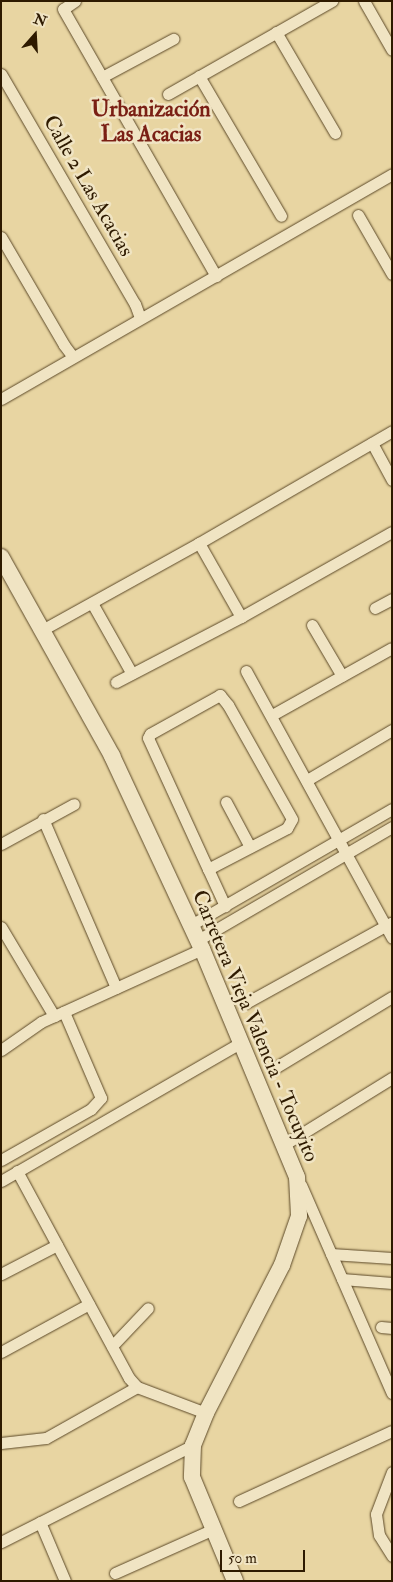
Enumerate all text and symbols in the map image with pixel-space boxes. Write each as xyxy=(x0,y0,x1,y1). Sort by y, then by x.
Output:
north arrow xyxy=(10,10,60,60)
text: N xyxy=(31,10,49,30)
district label: Urbanización Las Acacias xyxy=(91,96,211,148)
street label: Calle 2 Las Acacias xyxy=(37,111,139,261)
street label: Carretera Vieja Valencia - Tocuyito xyxy=(186,886,324,1166)
scale bar xyxy=(223,1540,308,1572)
text: 50 m xyxy=(228,1549,257,1568)

